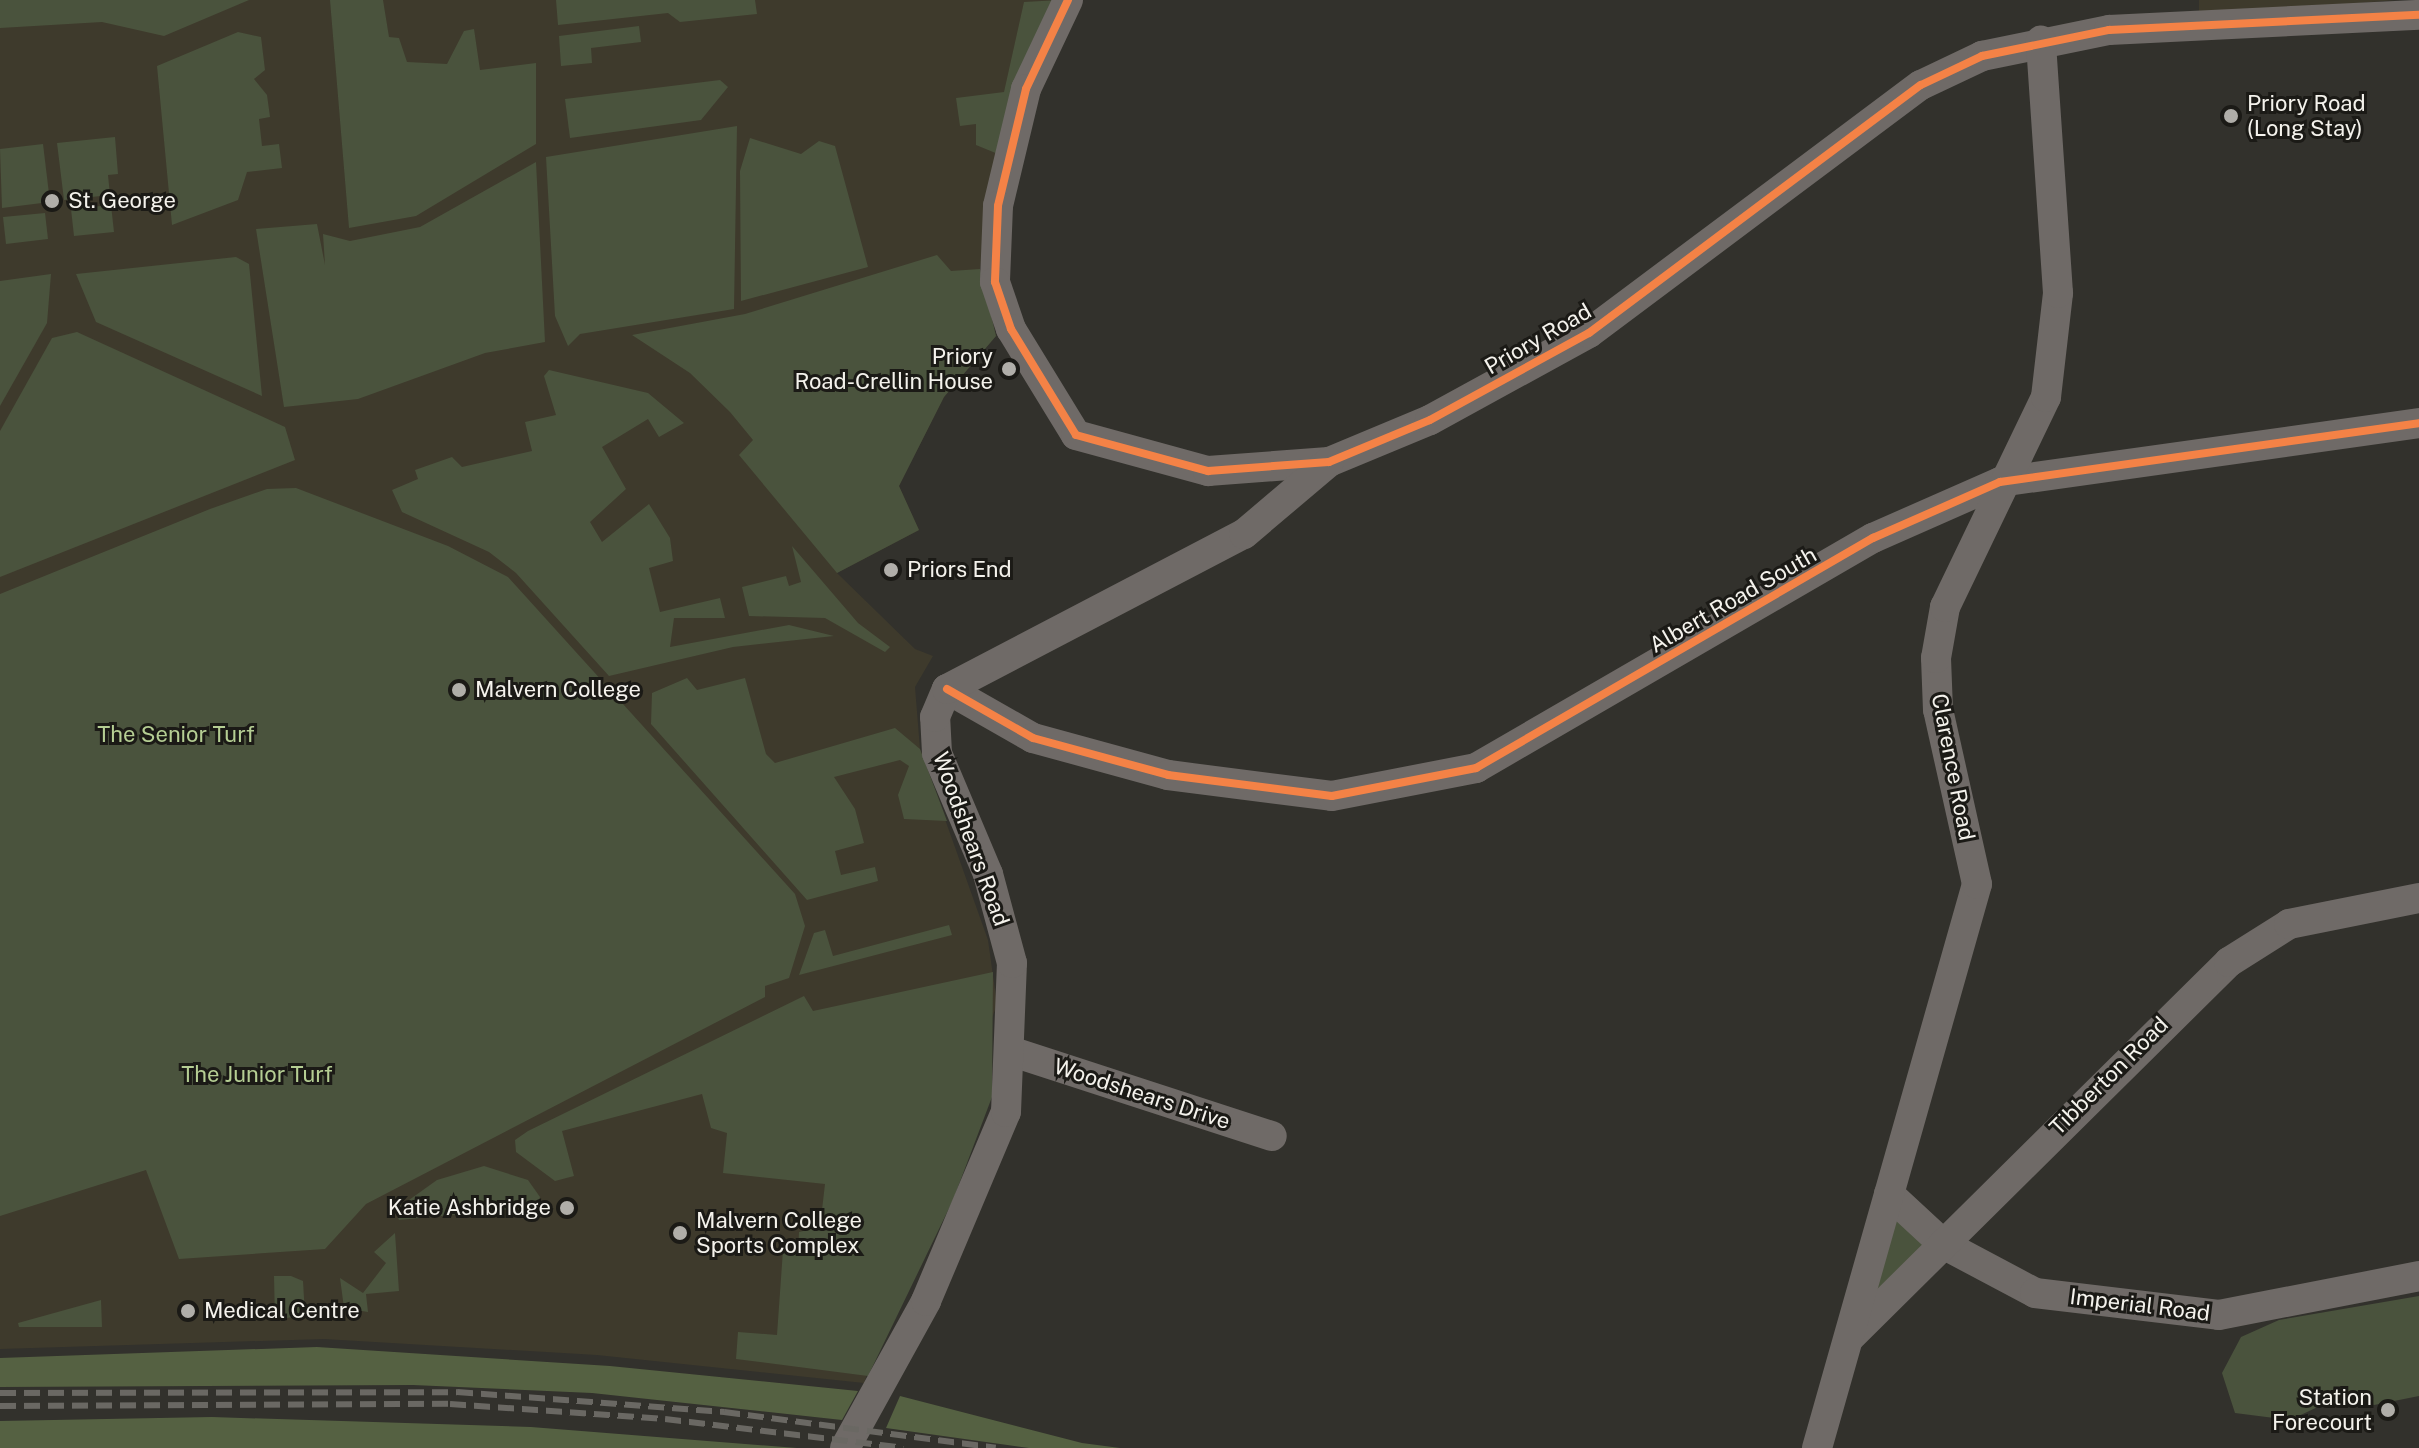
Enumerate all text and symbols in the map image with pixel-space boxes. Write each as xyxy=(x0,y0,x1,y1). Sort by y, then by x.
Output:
place label: Priory Road (Long Stay) xyxy=(2247,90,2366,142)
marker: Priory Road (Long Stay) xyxy=(2222,107,2240,125)
place label: St. George xyxy=(68,188,176,214)
marker: St. George xyxy=(43,192,61,210)
street label: Priory Road xyxy=(1480,298,1596,380)
place label: Priory Road-Crellin House xyxy=(795,343,993,394)
marker: Priory Road-Crellin House xyxy=(1000,360,1018,378)
street label: Albert Road South xyxy=(1645,541,1821,659)
place label: Priors End xyxy=(907,557,1012,583)
marker: Priors End xyxy=(882,561,900,579)
place label: Malvern College xyxy=(475,677,641,703)
marker: Malvern College xyxy=(450,681,468,699)
street label: Clarence Road xyxy=(1926,691,1980,843)
park label: The Senior Turf xyxy=(97,722,255,748)
street label: Woodshears Road xyxy=(927,748,1015,930)
street label: Tibberton Road xyxy=(2044,1011,2174,1141)
street label: Woodshears Drive xyxy=(1050,1053,1234,1135)
park label: The Junior Turf xyxy=(181,1062,333,1088)
place label: Katie Ashbridge xyxy=(388,1195,551,1221)
marker: Katie Ashbridge xyxy=(558,1199,576,1217)
place label: Malvern College Sports Complex xyxy=(696,1207,862,1258)
marker: Malvern College Sports Complex xyxy=(671,1224,689,1242)
street label: Imperial Road xyxy=(2068,1283,2212,1327)
place label: Medical Centre xyxy=(204,1298,360,1324)
marker: Medical Centre xyxy=(179,1302,197,1320)
place label: Station Forecourt xyxy=(2272,1384,2372,1436)
marker: Station Forecourt xyxy=(2379,1401,2397,1419)

